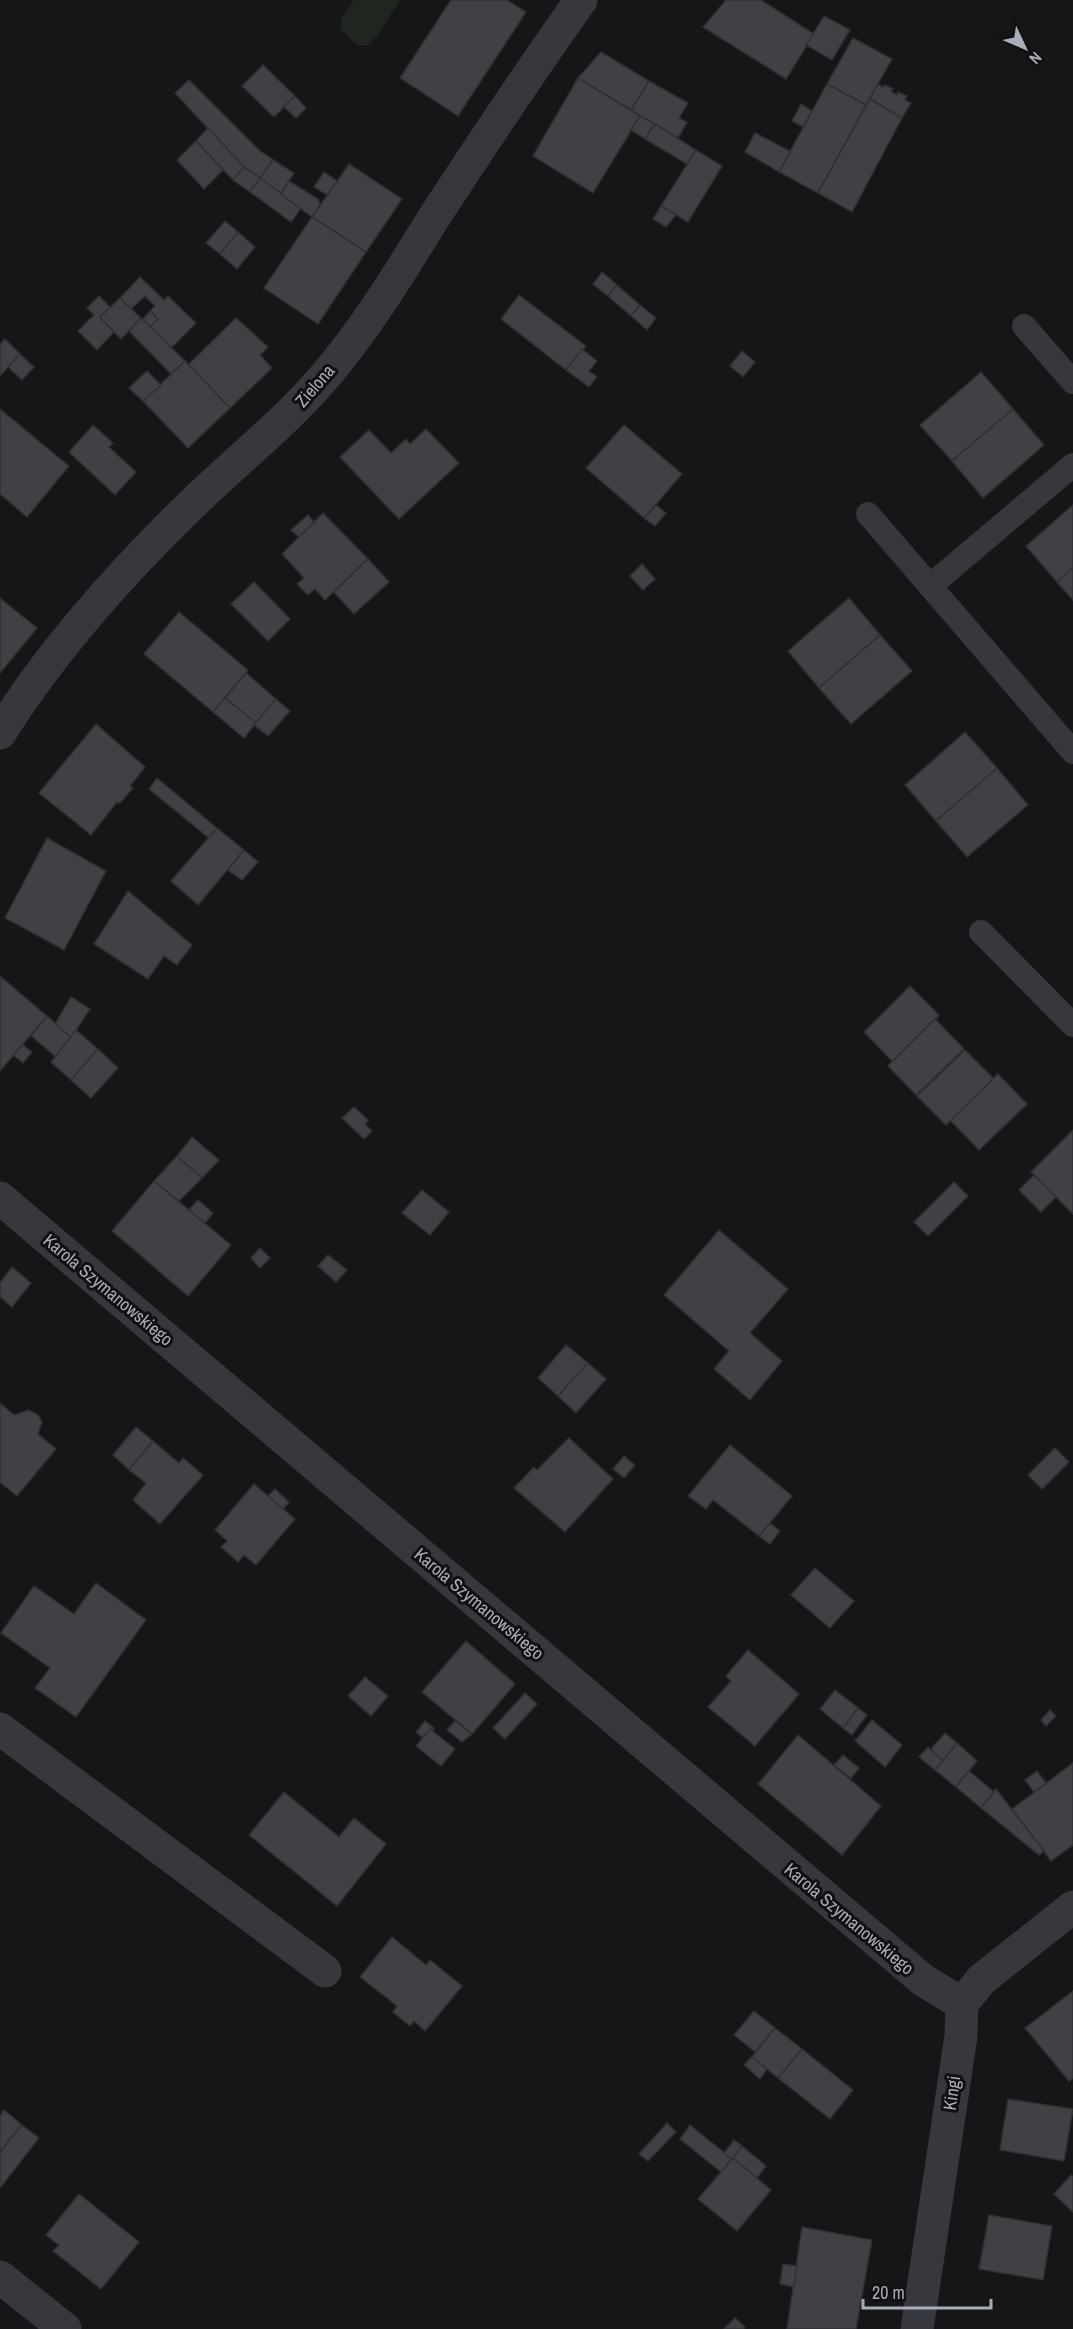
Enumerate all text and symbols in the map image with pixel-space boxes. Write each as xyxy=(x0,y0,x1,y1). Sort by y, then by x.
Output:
north arrow xyxy=(995,18,1055,78)
text: N xyxy=(1025,47,1047,69)
street label: Zielona xyxy=(289,359,340,412)
street label: Karola Szymanowskiego xyxy=(38,1228,179,1351)
street label: Karola Szymanowskiego xyxy=(409,1542,550,1665)
street label: Karola Szymanowskiego xyxy=(779,1857,920,1980)
street label: Kingi xyxy=(937,2074,966,2112)
scale bar xyxy=(863,2272,990,2310)
text: 20 m xyxy=(872,2280,905,2305)

